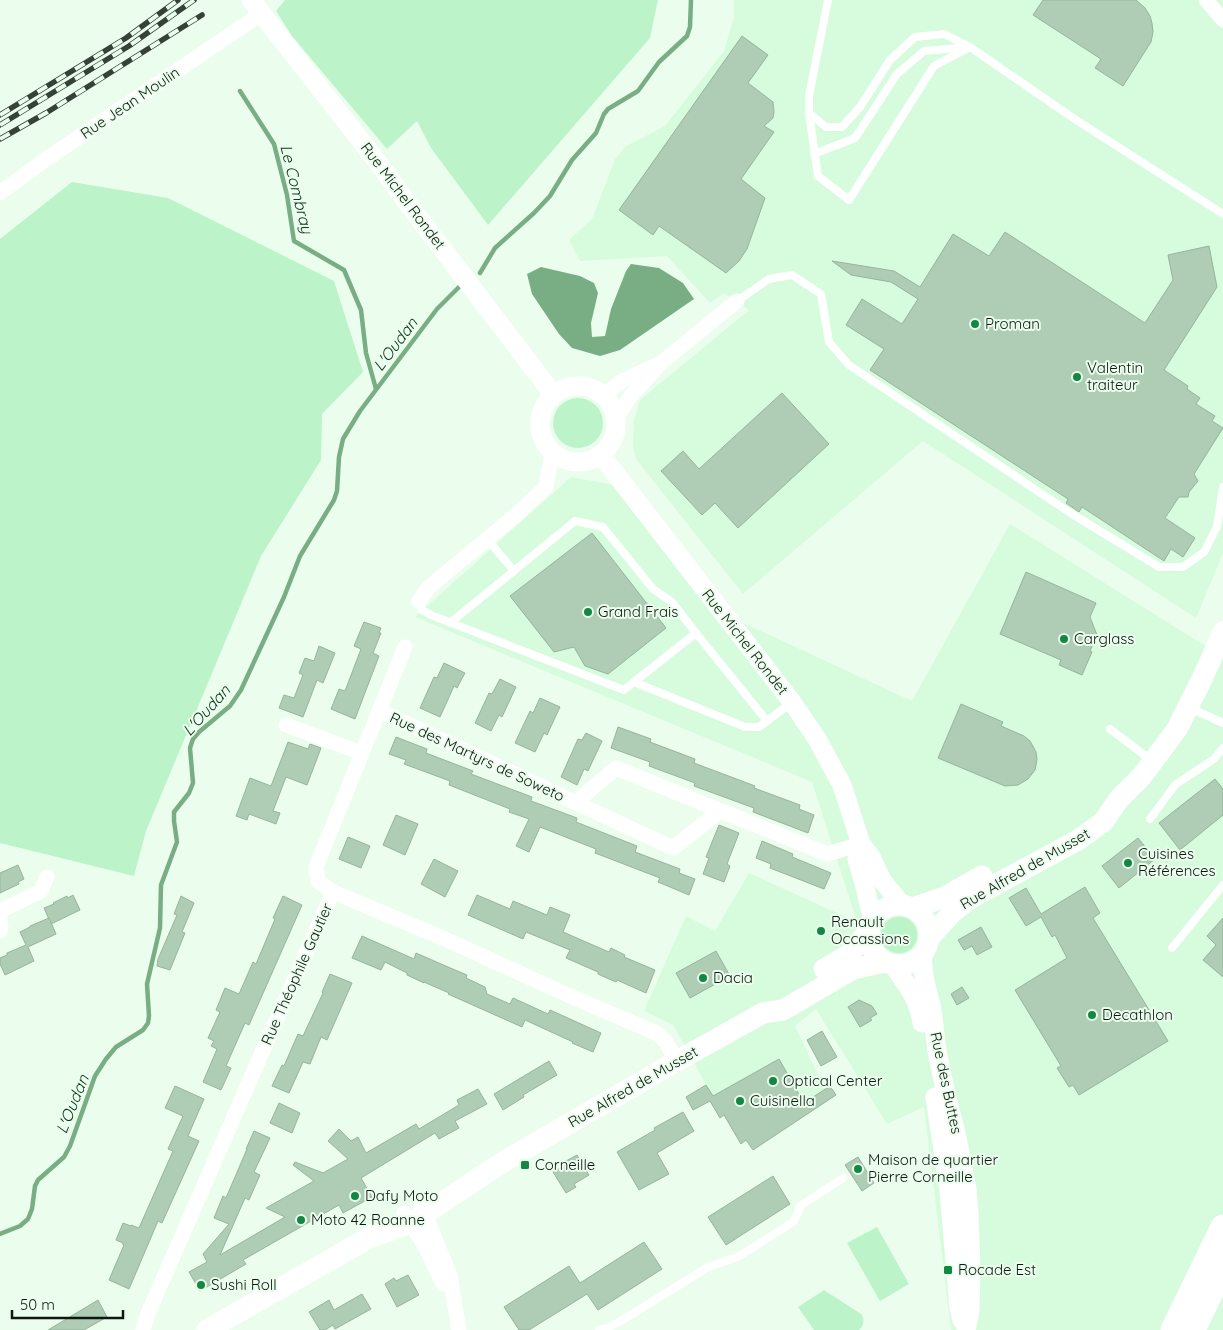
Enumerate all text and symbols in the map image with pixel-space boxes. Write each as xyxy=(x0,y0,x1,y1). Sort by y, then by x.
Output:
street label: Rue Jean Moulin xyxy=(77,62,183,143)
street label: Rue Michel Rondet xyxy=(357,138,450,253)
water label: Le Combray xyxy=(276,142,318,236)
water label: L'Oudan xyxy=(368,313,422,375)
place label: Proman xyxy=(985,314,1040,333)
marker: Proman xyxy=(969,318,981,330)
place label: Valentin traiteur xyxy=(1087,358,1143,394)
marker: Valentin traiteur xyxy=(1071,371,1083,383)
street label: Rue Michel Rondet xyxy=(698,585,793,698)
place label: Grand Frais xyxy=(598,602,678,621)
marker: Grand Frais xyxy=(582,606,594,618)
place label: Carglass xyxy=(1074,629,1134,648)
marker: Carglass xyxy=(1058,633,1070,645)
water label: L'Oudan xyxy=(178,680,235,740)
street label: Rue des Martyrs de Soweto xyxy=(387,708,568,805)
street label: Rue Alfred de Musset xyxy=(956,824,1093,914)
place label: Cuisines Références xyxy=(1138,844,1216,880)
marker: Cuisines Références xyxy=(1122,857,1134,869)
street label: Rue Théophile Gautier xyxy=(257,900,337,1048)
place label: Renault Occassions xyxy=(831,912,909,948)
marker: Renault Occassions xyxy=(815,925,827,937)
place label: Dacia xyxy=(713,968,753,987)
marker: Dacia xyxy=(697,972,709,984)
place label: Decathlon xyxy=(1102,1005,1173,1024)
marker: Decathlon xyxy=(1086,1009,1098,1021)
street label: Rue des Buttes xyxy=(926,1030,967,1136)
street label: Rue Alfred de Musset xyxy=(564,1042,701,1132)
water label: L'Oudan xyxy=(51,1071,93,1136)
place label: Optical Center xyxy=(783,1071,883,1090)
marker: Optical Center xyxy=(767,1075,779,1087)
place label: Cuisinella xyxy=(750,1091,815,1110)
marker: Cuisinella xyxy=(734,1095,746,1107)
place label: Maison de quartier Pierre Corneille xyxy=(868,1150,998,1186)
place label: Corneille xyxy=(535,1155,595,1174)
marker: Corneille xyxy=(519,1159,531,1171)
marker: Maison de quartier Pierre Corneille xyxy=(852,1163,864,1175)
place label: Dafy Moto xyxy=(365,1186,438,1205)
marker: Dafy Moto xyxy=(349,1190,361,1202)
place label: Moto 42 Roanne xyxy=(311,1210,425,1229)
marker: Moto 42 Roanne xyxy=(295,1214,307,1226)
place label: Rocade Est xyxy=(958,1260,1036,1279)
marker: Rocade Est xyxy=(942,1264,954,1276)
place label: Sushi Roll xyxy=(211,1275,277,1294)
marker: Sushi Roll xyxy=(195,1279,207,1291)
scale bar xyxy=(12,1288,124,1320)
text: 50 m xyxy=(20,1295,55,1314)

